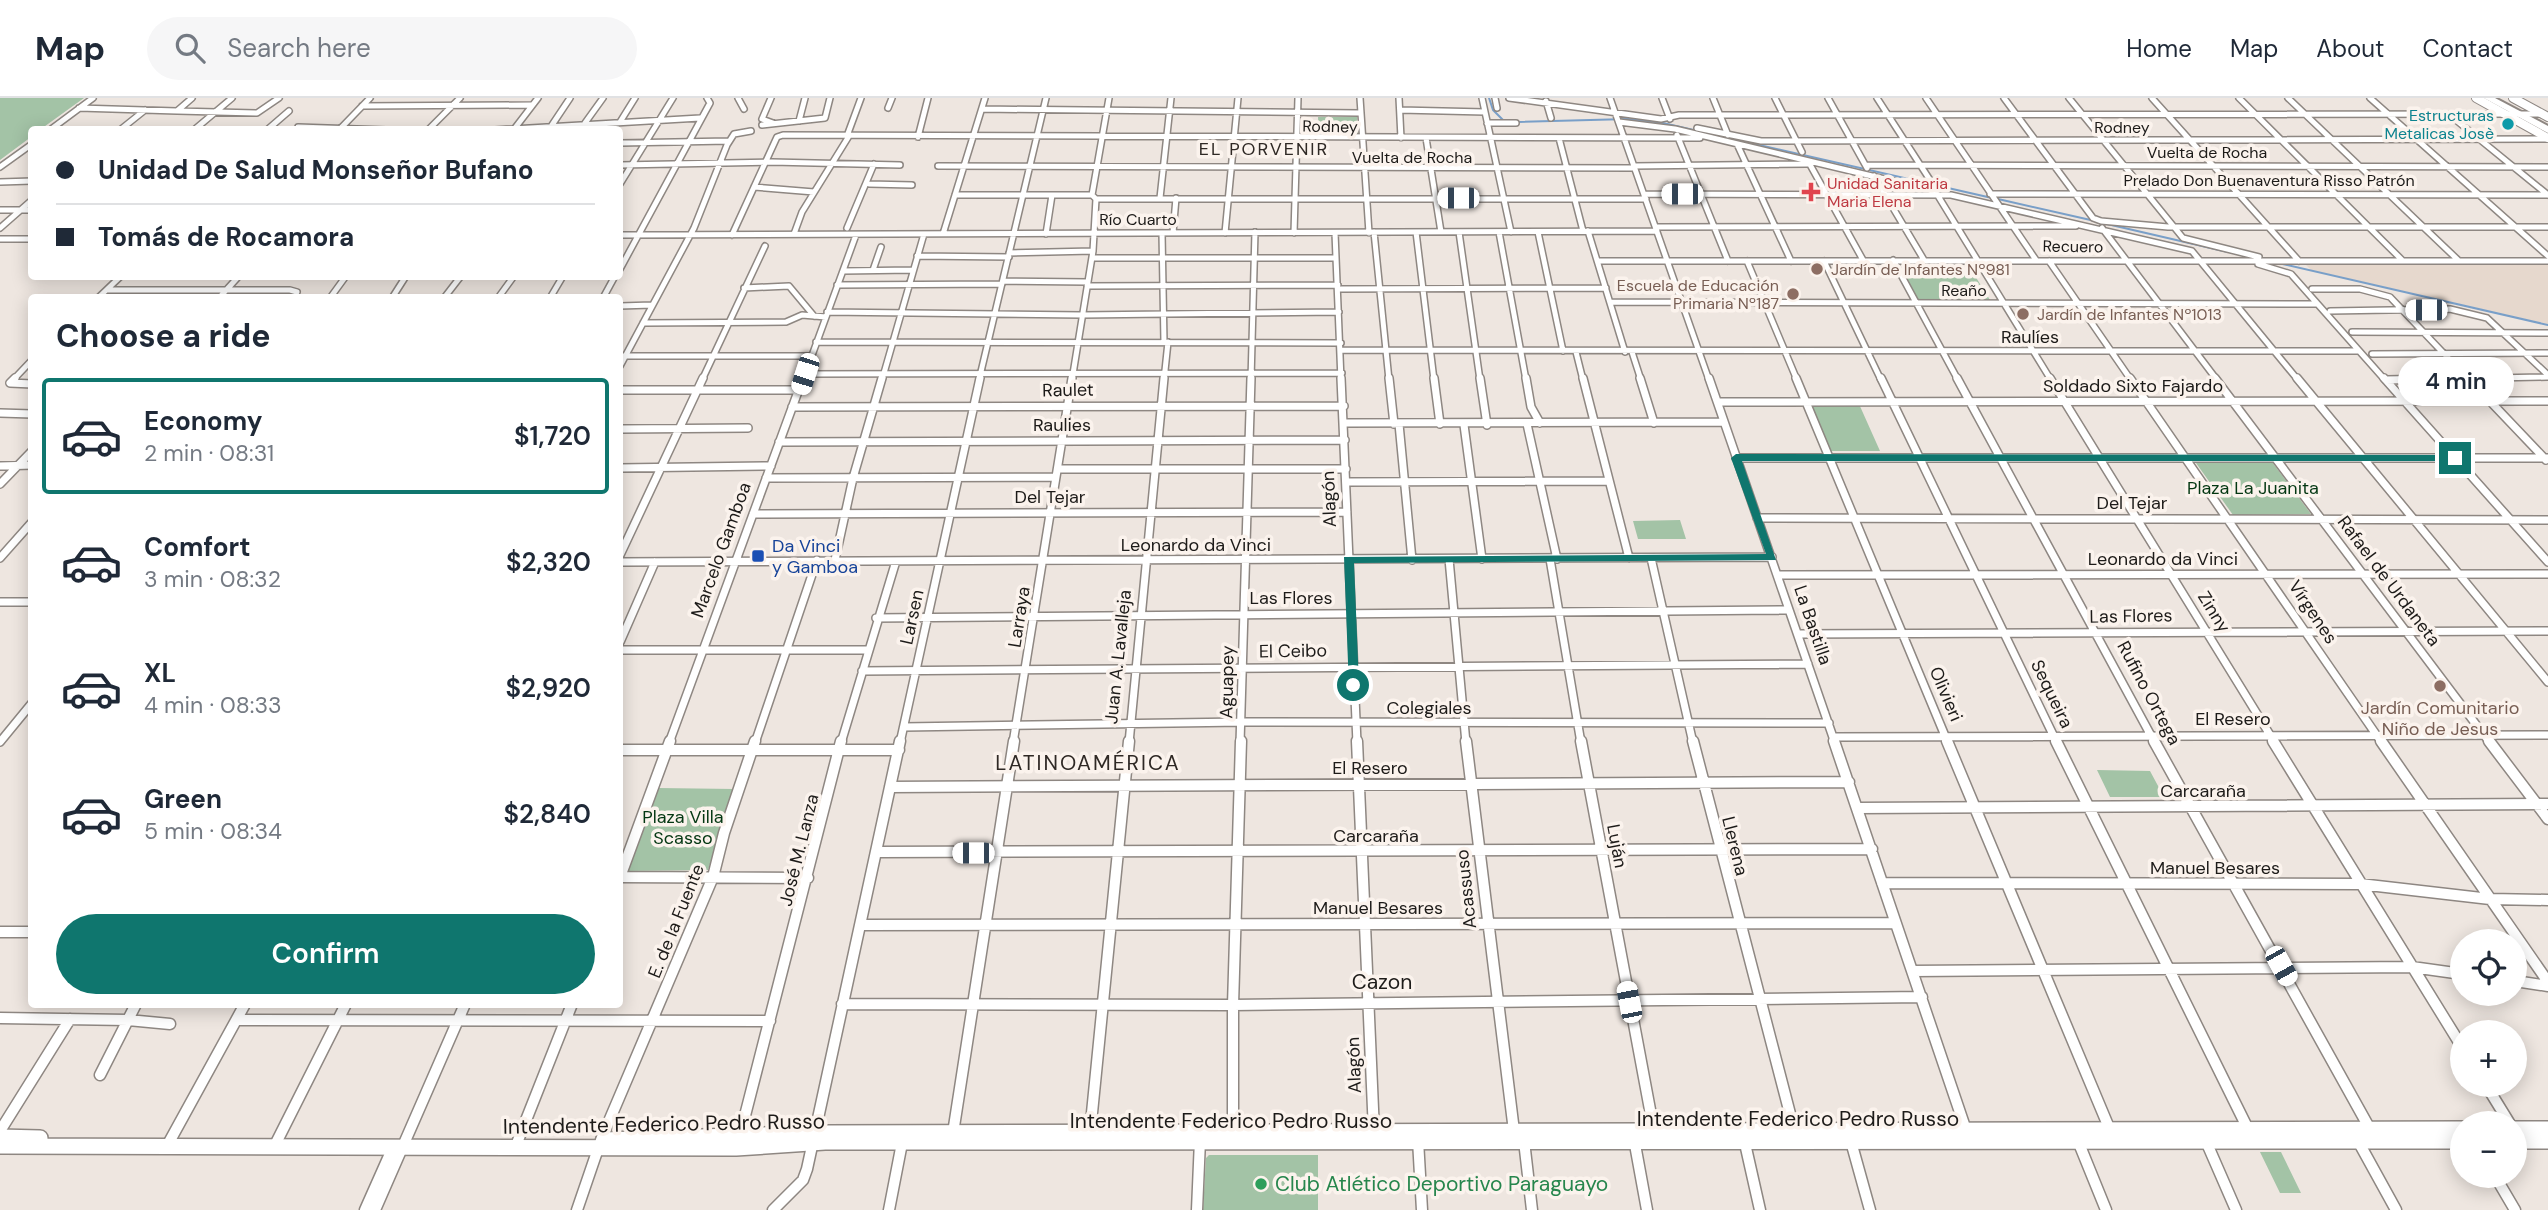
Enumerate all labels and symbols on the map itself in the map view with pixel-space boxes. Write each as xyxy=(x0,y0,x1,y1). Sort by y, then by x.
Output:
place label: Estructuras Metalicas Josè xyxy=(2385,105,2494,144)
street label: Rodney xyxy=(1302,116,1358,137)
marker: Estructuras Metalicas Josè xyxy=(2500,116,2516,132)
street label: Rodney xyxy=(2094,117,2150,138)
district label: EL PORVENIR xyxy=(1199,137,1329,161)
street label: Vuelta de Rocha xyxy=(2147,142,2267,163)
street label: Vuelta de Rocha xyxy=(1352,147,1472,168)
street label: Prelado Don Buenaventura Risso Patrón xyxy=(2123,170,2415,191)
place label: Unidad Sanitaria Maria Elena xyxy=(1827,173,1948,212)
marker: Unidad Sanitaria Maria Elena xyxy=(1801,182,1821,202)
car xyxy=(1662,184,1704,205)
car xyxy=(1438,188,1480,209)
street label: Río Cuarto xyxy=(1099,209,1177,230)
street label: Recuero xyxy=(2043,235,2103,258)
place label: Jardín de Infantes Nº981 xyxy=(1831,259,2010,280)
marker: Jardín de Infantes Nº981 xyxy=(1809,261,1825,277)
place label: Escuela de Educación Primaria Nº187 xyxy=(1617,275,1779,314)
street label: Reaño xyxy=(1941,280,1987,301)
marker: Escuela de Educación Primaria Nº187 xyxy=(1785,286,1801,302)
car xyxy=(2406,300,2448,321)
place label: Jardín de Infantes Nº1013 xyxy=(2037,304,2222,325)
marker: Jardín de Infantes Nº1013 xyxy=(2015,306,2031,322)
street label: Raulíes xyxy=(2001,325,2059,349)
car xyxy=(789,351,822,397)
callout: 4 min xyxy=(2397,356,2513,406)
street label: Soldado Sixto Fajardo xyxy=(2043,374,2223,398)
street label: Raulet xyxy=(1042,378,1094,402)
street label: Raulies xyxy=(1033,413,1091,437)
route end xyxy=(2439,442,2471,474)
street label: Alagón xyxy=(1316,470,1342,528)
park label: Plaza La Juanita xyxy=(2187,476,2319,500)
street label: Marcelo Gamboa xyxy=(685,479,757,621)
street label: Del Tejar xyxy=(1015,485,1086,509)
street label: Del Tejar xyxy=(2097,491,2168,515)
street label: Rafael de Urdaneta xyxy=(2332,511,2446,651)
street label: Leonardo da Vinci xyxy=(1121,533,1271,557)
place label: Da Vinci y Gamboa xyxy=(772,534,858,579)
street label: Leonardo da Vinci xyxy=(2088,547,2238,571)
marker: Da Vinci y Gamboa xyxy=(750,548,766,564)
street label: Vírgenes xyxy=(2283,575,2343,649)
street label: La Bastilla xyxy=(1788,582,1838,668)
street label: Larraya xyxy=(1002,585,1036,649)
street label: Las Flores xyxy=(1250,586,1333,610)
street label: Larsen xyxy=(894,587,930,647)
street label: Zinny xyxy=(2192,587,2236,637)
street label: Juan A. Lavalleja xyxy=(1099,589,1137,725)
street label: Las Flores xyxy=(2089,603,2173,629)
street label: Rufino Ortega xyxy=(2112,637,2186,749)
street label: El Ceibo xyxy=(1259,638,1327,664)
street label: Aguapey xyxy=(1214,645,1240,719)
street label: Sequeira xyxy=(2025,656,2079,732)
street label: Olivieri xyxy=(1924,663,1968,725)
route start xyxy=(1337,669,1369,701)
marker: Jardín Comunitario Niño de Jesus xyxy=(2432,678,2448,694)
street label: Colegiales xyxy=(1386,696,1472,720)
place label: Jardín Comunitario Niño de Jesus xyxy=(2361,696,2519,741)
street label: El Resero xyxy=(2195,707,2271,731)
district label: LATINOAMÉRICA xyxy=(995,749,1181,777)
street label: El Resero xyxy=(1332,756,1408,780)
street label: Carcaraña xyxy=(2160,779,2246,803)
street label: José M. Lanza xyxy=(773,791,825,909)
park label: Plaza Villa Scasso xyxy=(642,805,724,850)
street label: Llerena xyxy=(1716,814,1754,878)
street label: Luján xyxy=(1601,822,1633,870)
street label: Carcaraña xyxy=(1333,824,1419,848)
car xyxy=(953,843,995,864)
street label: Acassuso xyxy=(1450,848,1482,930)
street label: Manuel Besares xyxy=(2150,856,2280,880)
street label: E. de la Fuente xyxy=(642,860,710,982)
street label: Manuel Besares xyxy=(1313,896,1443,920)
car xyxy=(2262,943,2301,989)
street label: Cazon xyxy=(1352,968,1412,996)
car xyxy=(1615,979,1644,1025)
street label: Alagón xyxy=(1341,1036,1367,1094)
street label: Intendente Federico Pedro Russo xyxy=(1637,1105,1959,1133)
street label: Intendente Federico Pedro Russo xyxy=(503,1107,825,1141)
street label: Intendente Federico Pedro Russo xyxy=(1070,1107,1392,1135)
place label: Club Atlético Deportivo Paraguayo xyxy=(1275,1170,1608,1198)
marker: Club Atlético Deportivo Paraguayo xyxy=(1253,1176,1269,1192)

